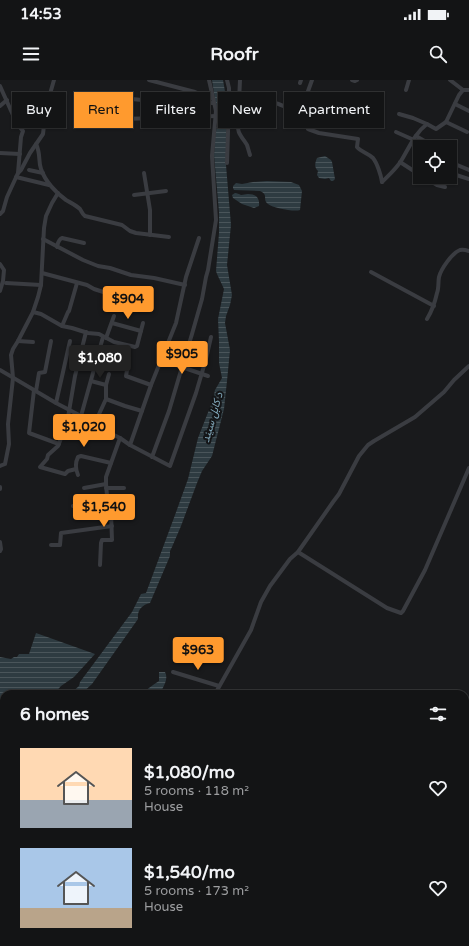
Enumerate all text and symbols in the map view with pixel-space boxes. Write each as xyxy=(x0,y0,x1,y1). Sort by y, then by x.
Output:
text: 14:53 xyxy=(20,5,62,23)
icon: menu xyxy=(20,43,42,65)
text: Roofr xyxy=(210,43,259,65)
icon: search xyxy=(427,43,449,65)
chip: Buy xyxy=(12,92,66,128)
chip: Rent xyxy=(74,92,133,128)
chip: Filters xyxy=(141,92,210,128)
chip: New xyxy=(218,92,276,128)
chip: Apartment xyxy=(284,92,384,128)
map controls xyxy=(413,140,457,184)
button: locate xyxy=(413,140,457,184)
pin: $904 xyxy=(104,286,152,320)
text: $904 xyxy=(112,291,144,307)
pin: $905 xyxy=(158,341,206,375)
pin: $1,080 xyxy=(67,345,133,379)
text: $905 xyxy=(166,346,198,362)
text: $1,080 xyxy=(78,350,122,366)
water label: د کابل سيند xyxy=(199,390,226,444)
pin: $1,020 xyxy=(51,414,117,448)
text: $1,020 xyxy=(62,419,106,435)
pin: $1,540 xyxy=(71,494,137,528)
text: $1,540 xyxy=(82,499,126,515)
pin: $963 xyxy=(174,637,222,671)
text: $963 xyxy=(182,642,214,658)
icon: filters xyxy=(427,703,449,725)
text: 6 homes xyxy=(20,704,89,725)
text: $1,080/mo xyxy=(144,762,235,783)
icon: home xyxy=(52,764,100,812)
icon: heart xyxy=(427,777,449,799)
text: 5 rooms · 118 m² xyxy=(144,783,249,799)
text: House xyxy=(144,799,183,815)
text: $1,540/mo xyxy=(144,862,235,883)
icon: home xyxy=(52,864,100,912)
icon: heart xyxy=(427,877,449,899)
text: 5 rooms · 173 m² xyxy=(144,883,249,899)
text: House xyxy=(144,899,183,915)

